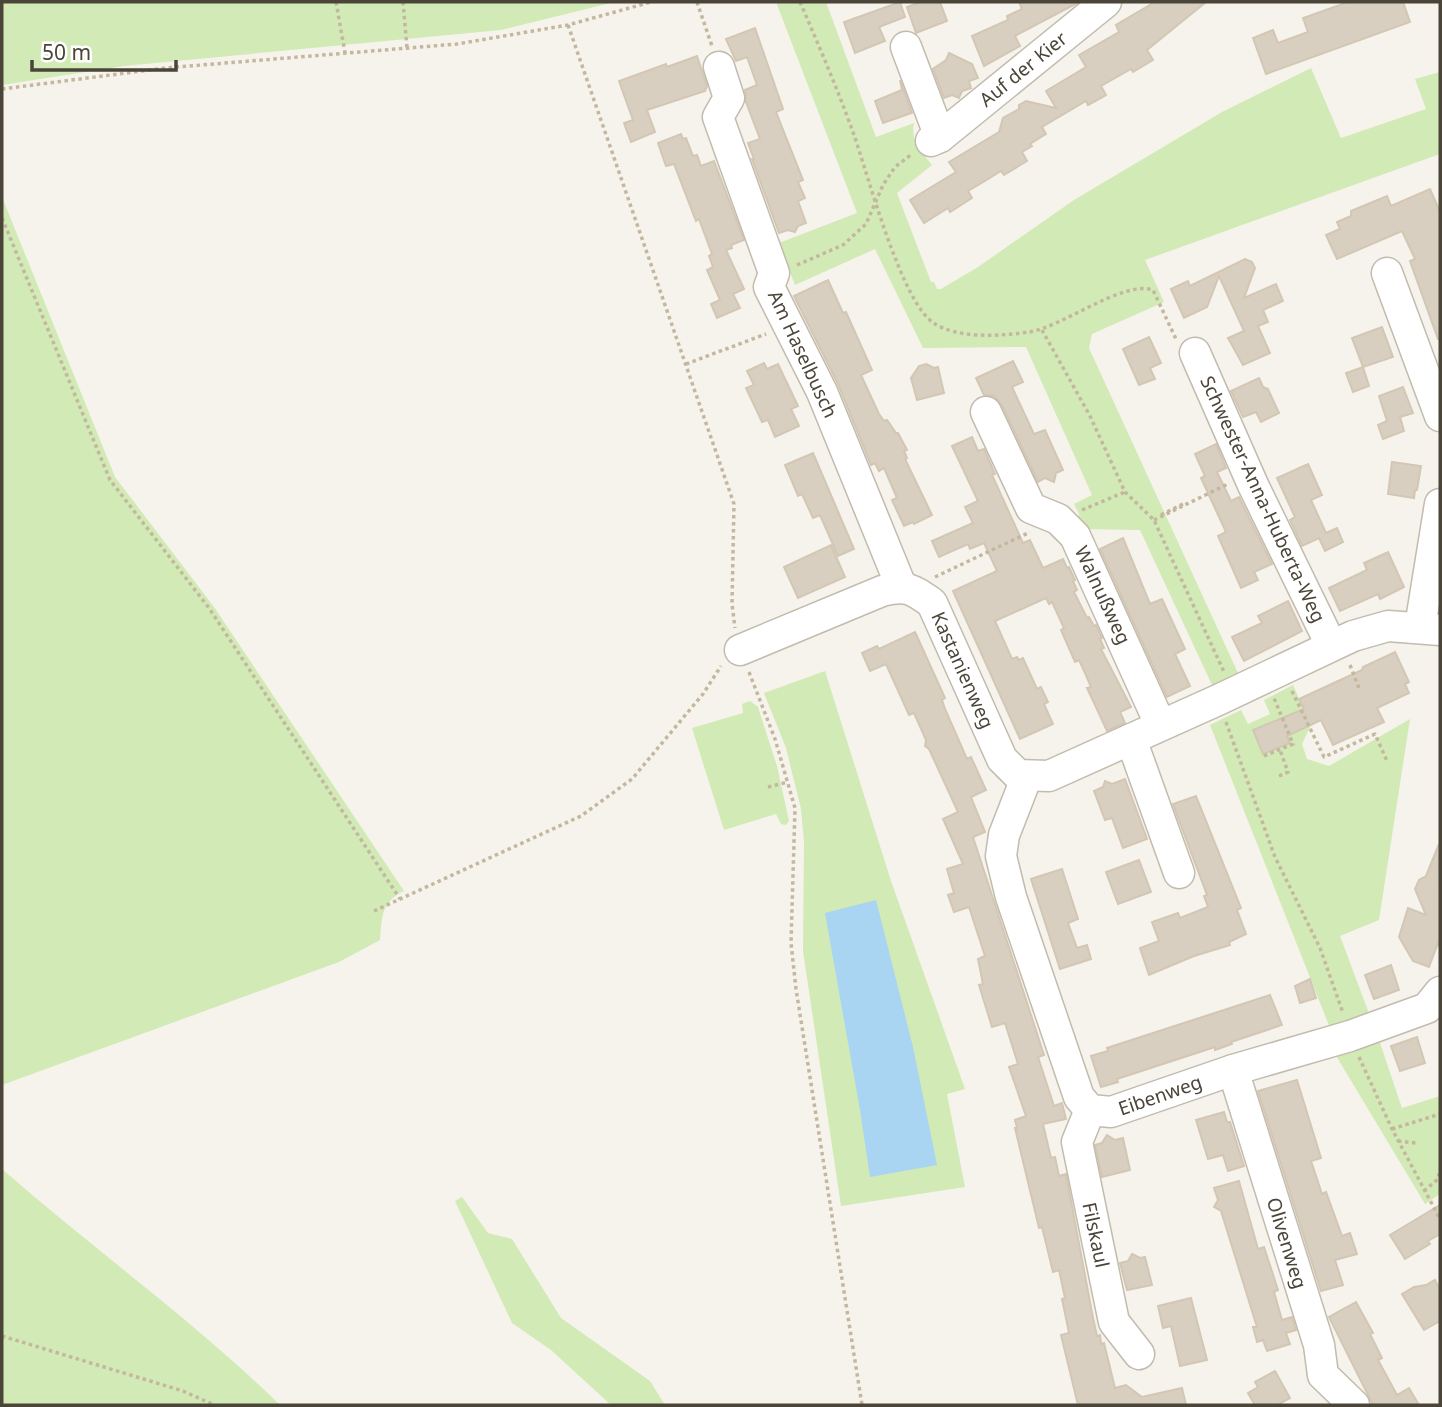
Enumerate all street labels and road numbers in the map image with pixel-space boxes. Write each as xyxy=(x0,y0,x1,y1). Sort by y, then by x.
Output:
street label: Auf der Kier xyxy=(974,26,1072,112)
street label: Am Haselbusch xyxy=(762,286,844,422)
street label: Schwester-Anna-Huberta-Weg xyxy=(1194,371,1332,627)
street label: Walnußweg xyxy=(1069,542,1137,648)
street label: Kastanienweg xyxy=(926,607,1000,733)
street label: Eibenweg xyxy=(1115,1069,1205,1121)
street label: Olivenweg xyxy=(1261,1194,1313,1292)
street label: Filskaul xyxy=(1076,1200,1116,1270)

